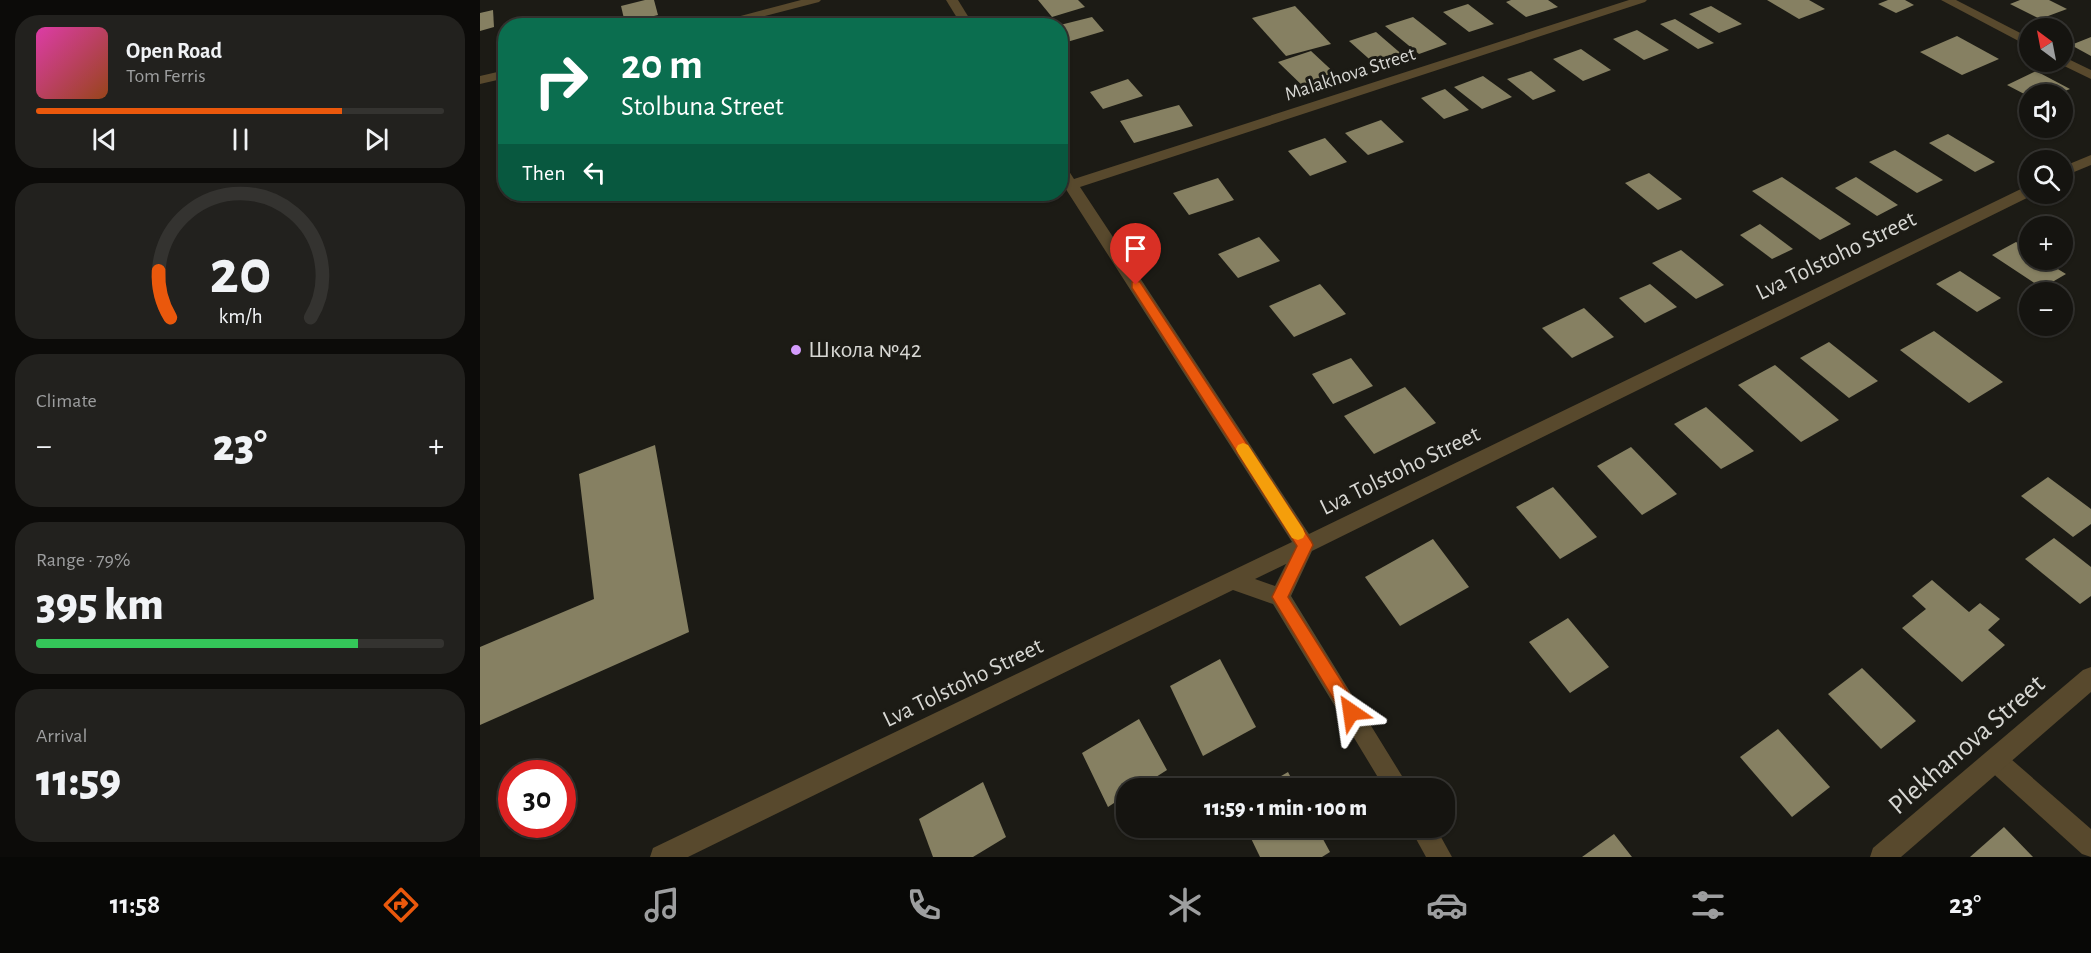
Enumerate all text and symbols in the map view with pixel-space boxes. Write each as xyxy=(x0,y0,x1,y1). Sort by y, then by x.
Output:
north arrow xyxy=(2019,18,2073,72)
map controls xyxy=(2019,18,2073,336)
text: Open Road xyxy=(126,40,222,62)
icon: right xyxy=(522,42,600,120)
street label: Malakhova Street xyxy=(1282,43,1418,104)
text: 20 m xyxy=(621,44,703,86)
text: Tom Ferris xyxy=(126,66,206,86)
button: sound xyxy=(2019,84,2073,138)
text: Stolbuna Street xyxy=(621,93,784,120)
icon: previous xyxy=(88,123,121,156)
icon: pause xyxy=(224,123,257,156)
icon: next xyxy=(360,123,393,156)
button: search xyxy=(2019,150,2073,204)
icon: left xyxy=(578,156,611,189)
text: Then xyxy=(522,162,566,184)
street label: Lva Tolstoho Street xyxy=(1752,207,1920,305)
button: + xyxy=(2019,216,2073,270)
pin xyxy=(1110,223,1161,285)
icon: arrive xyxy=(1119,232,1152,265)
text: 20 xyxy=(209,242,271,304)
button: − xyxy=(2019,282,2073,336)
text: km/h xyxy=(218,306,262,327)
place label: Школа №42 xyxy=(808,338,922,362)
marker: Школа №42 xyxy=(789,343,803,357)
text: Climate xyxy=(36,391,97,411)
street label: Lva Tolstoho Street xyxy=(1316,422,1484,520)
text: 23° xyxy=(213,424,267,469)
text: − xyxy=(36,430,52,463)
text: + xyxy=(428,430,444,463)
text: Range · 79% xyxy=(36,550,130,570)
text: 395 km xyxy=(36,583,164,628)
street label: Lva Tolstoho Street xyxy=(879,634,1047,732)
street label: Plekhanova Street xyxy=(1883,670,2051,820)
position arrow xyxy=(1319,680,1383,744)
text: Arrival xyxy=(36,726,87,746)
text: 11:59 xyxy=(36,759,121,804)
speed limit sign: 30 xyxy=(498,760,576,838)
text: 11:59 · 1 min · 100 m xyxy=(1204,797,1367,819)
icon: directions xyxy=(380,884,422,926)
icon: music xyxy=(641,884,683,926)
icon: phone xyxy=(903,884,945,926)
icon: climate xyxy=(1164,884,1206,926)
icon: car xyxy=(1426,884,1468,926)
icon: filters xyxy=(1687,884,1729,926)
text: 11:58 xyxy=(110,891,160,918)
text: 23° xyxy=(1949,891,1981,918)

